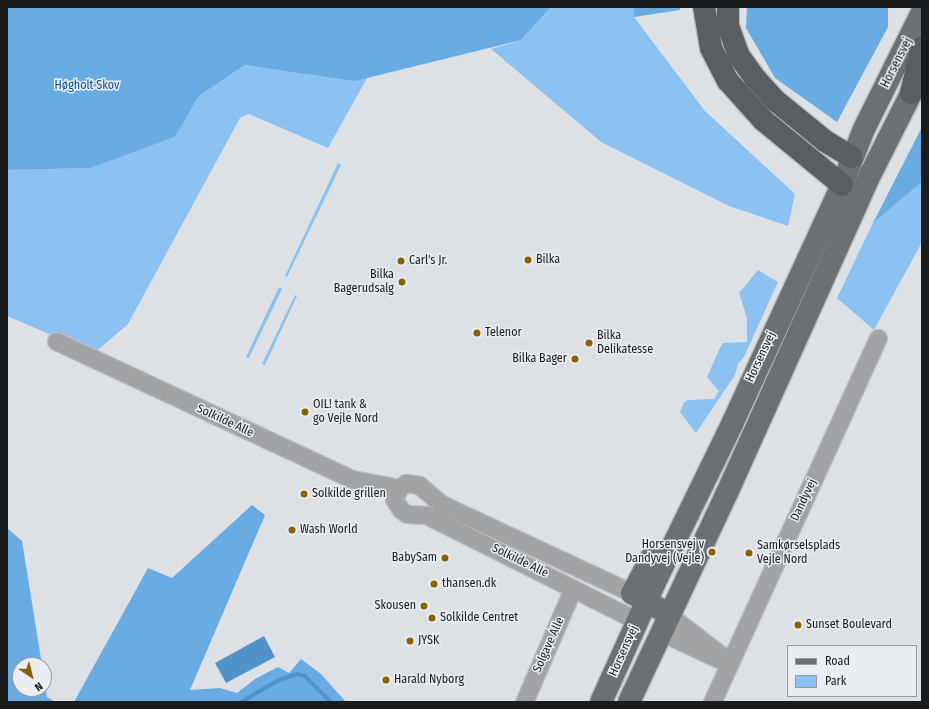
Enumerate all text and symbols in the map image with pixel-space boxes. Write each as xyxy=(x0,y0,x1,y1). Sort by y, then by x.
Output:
street label: Horsensvej xyxy=(878,36,916,90)
park label: Høgholt Skov xyxy=(55,79,119,93)
place label: Bilka xyxy=(536,253,560,267)
place label: Carl's Jr. xyxy=(409,254,447,268)
marker: Bilka xyxy=(523,255,533,265)
marker: Carl's Jr. xyxy=(396,256,406,266)
place label: Bilka Bagerudsalg xyxy=(334,268,394,296)
marker: Bilka Bagerudsalg xyxy=(397,277,407,287)
place label: Telenor xyxy=(485,326,522,340)
marker: Telenor xyxy=(472,328,482,338)
place label: Bilka Delikatesse xyxy=(597,329,653,357)
street label: Horsensvej xyxy=(743,329,779,385)
marker: Bilka Delikatesse xyxy=(584,338,594,348)
place label: Bilka Bager xyxy=(512,352,567,366)
marker: Bilka Bager xyxy=(570,354,580,364)
place label: OIL! tank & go Vejle Nord xyxy=(313,398,378,426)
street label: Solkilde Alle xyxy=(194,402,256,440)
marker: OIL! tank & go Vejle Nord xyxy=(300,407,310,417)
street label: Dandyvej xyxy=(788,477,820,523)
place label: Solkilde grillen xyxy=(312,487,386,501)
marker: Solkilde grillen xyxy=(299,489,309,499)
place label: Wash World xyxy=(300,523,358,537)
marker: Wash World xyxy=(287,525,297,535)
place label: Horsensvej v Dandyvej (Vejle) xyxy=(625,538,704,566)
place label: Samkørselsplads Vejle Nord xyxy=(757,539,840,567)
street label: Solkilde Alle xyxy=(489,541,551,581)
marker: Horsensvej v Dandyvej (Vejle) xyxy=(707,547,717,557)
marker: Samkørselsplads Vejle Nord xyxy=(744,548,754,558)
place label: BabySam xyxy=(392,551,437,565)
marker: BabySam xyxy=(440,553,450,563)
place label: thansen.dk xyxy=(442,577,496,591)
marker: thansen.dk xyxy=(429,579,439,589)
place label: Skousen xyxy=(375,599,416,613)
marker: Skousen xyxy=(419,601,429,611)
place label: Solkilde Centret xyxy=(440,611,518,625)
marker: Solkilde Centret xyxy=(427,613,437,623)
street label: Solgave Alle xyxy=(530,615,568,675)
place label: Sunset Boulevard xyxy=(806,618,892,632)
marker: Sunset Boulevard xyxy=(793,620,803,630)
street label: Horsensvej xyxy=(606,623,642,679)
place label: JYSK xyxy=(418,634,439,648)
marker: JYSK xyxy=(405,636,415,646)
legend xyxy=(787,645,917,697)
text: Road xyxy=(825,654,850,668)
north arrow xyxy=(12,657,52,697)
place label: Harald Nyborg xyxy=(394,673,464,687)
text: Park xyxy=(825,674,846,688)
marker: Harald Nyborg xyxy=(381,675,391,685)
text: N xyxy=(32,679,45,694)

